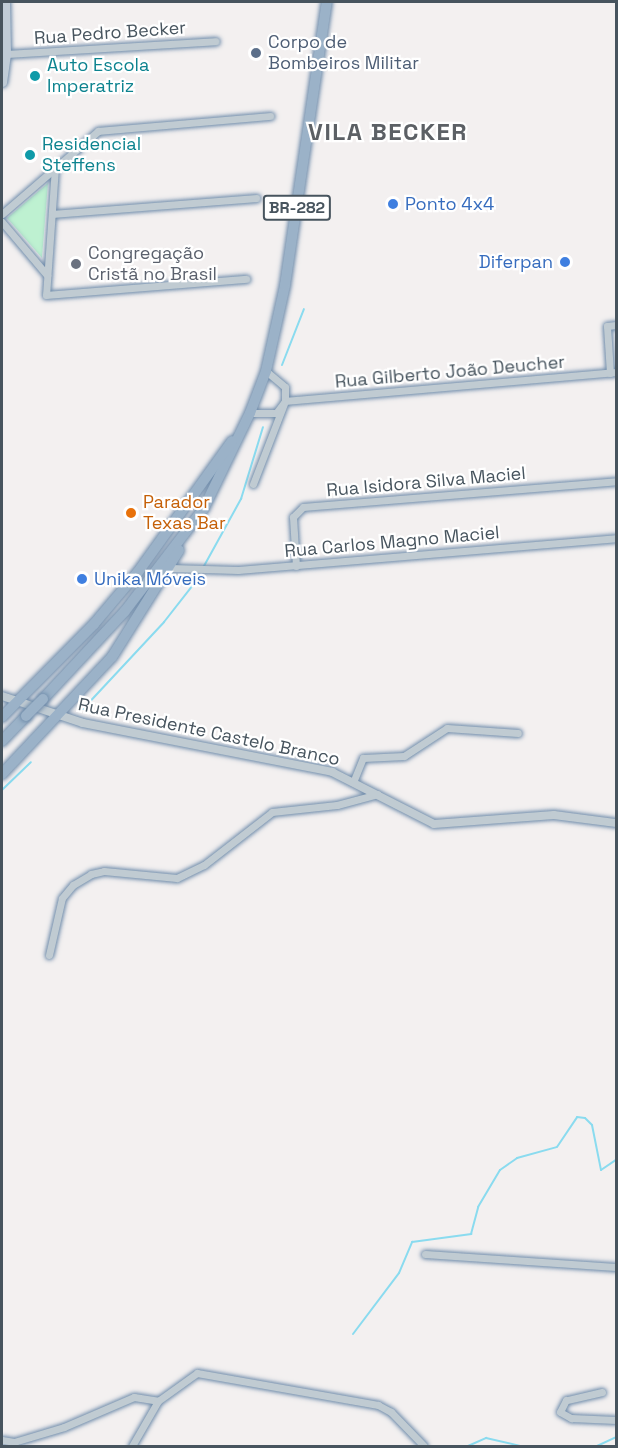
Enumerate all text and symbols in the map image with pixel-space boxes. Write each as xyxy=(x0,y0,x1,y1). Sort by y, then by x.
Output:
street label: Rua Pedro Becker xyxy=(33,17,187,49)
place label: Corpo de Bombeiros Militar xyxy=(268,32,419,74)
marker: Corpo de Bombeiros Militar xyxy=(249,46,263,60)
place label: Auto Escola Imperatriz xyxy=(47,55,149,98)
marker: Auto Escola Imperatriz xyxy=(28,69,42,83)
district label: VILA BECKER xyxy=(308,118,468,146)
place label: Residencial Steffens xyxy=(42,134,141,176)
marker: Residencial Steffens xyxy=(23,148,37,162)
place label: Ponto 4x4 xyxy=(405,193,494,215)
road number: BR-282 xyxy=(262,195,332,221)
marker: Ponto 4x4 xyxy=(386,197,400,211)
place label: Congregação Cristã no Brasil xyxy=(88,243,217,286)
place label: Diferpan xyxy=(479,251,553,273)
marker: Diferpan xyxy=(558,255,572,269)
marker: Congregação Cristã no Brasil xyxy=(69,257,83,271)
street label: Rua Gilberto João Deucher xyxy=(334,351,566,393)
street label: Rua Isidora Silva Maciel xyxy=(325,463,527,501)
place label: Parador Texas Bar xyxy=(143,492,226,534)
marker: Parador Texas Bar xyxy=(124,506,138,520)
street label: Rua Carlos Magno Maciel xyxy=(284,522,500,562)
place label: Unika Móveis xyxy=(94,568,206,590)
marker: Unika Móveis xyxy=(75,572,89,586)
street label: Rua Presidente Castelo Branco xyxy=(76,694,342,770)

